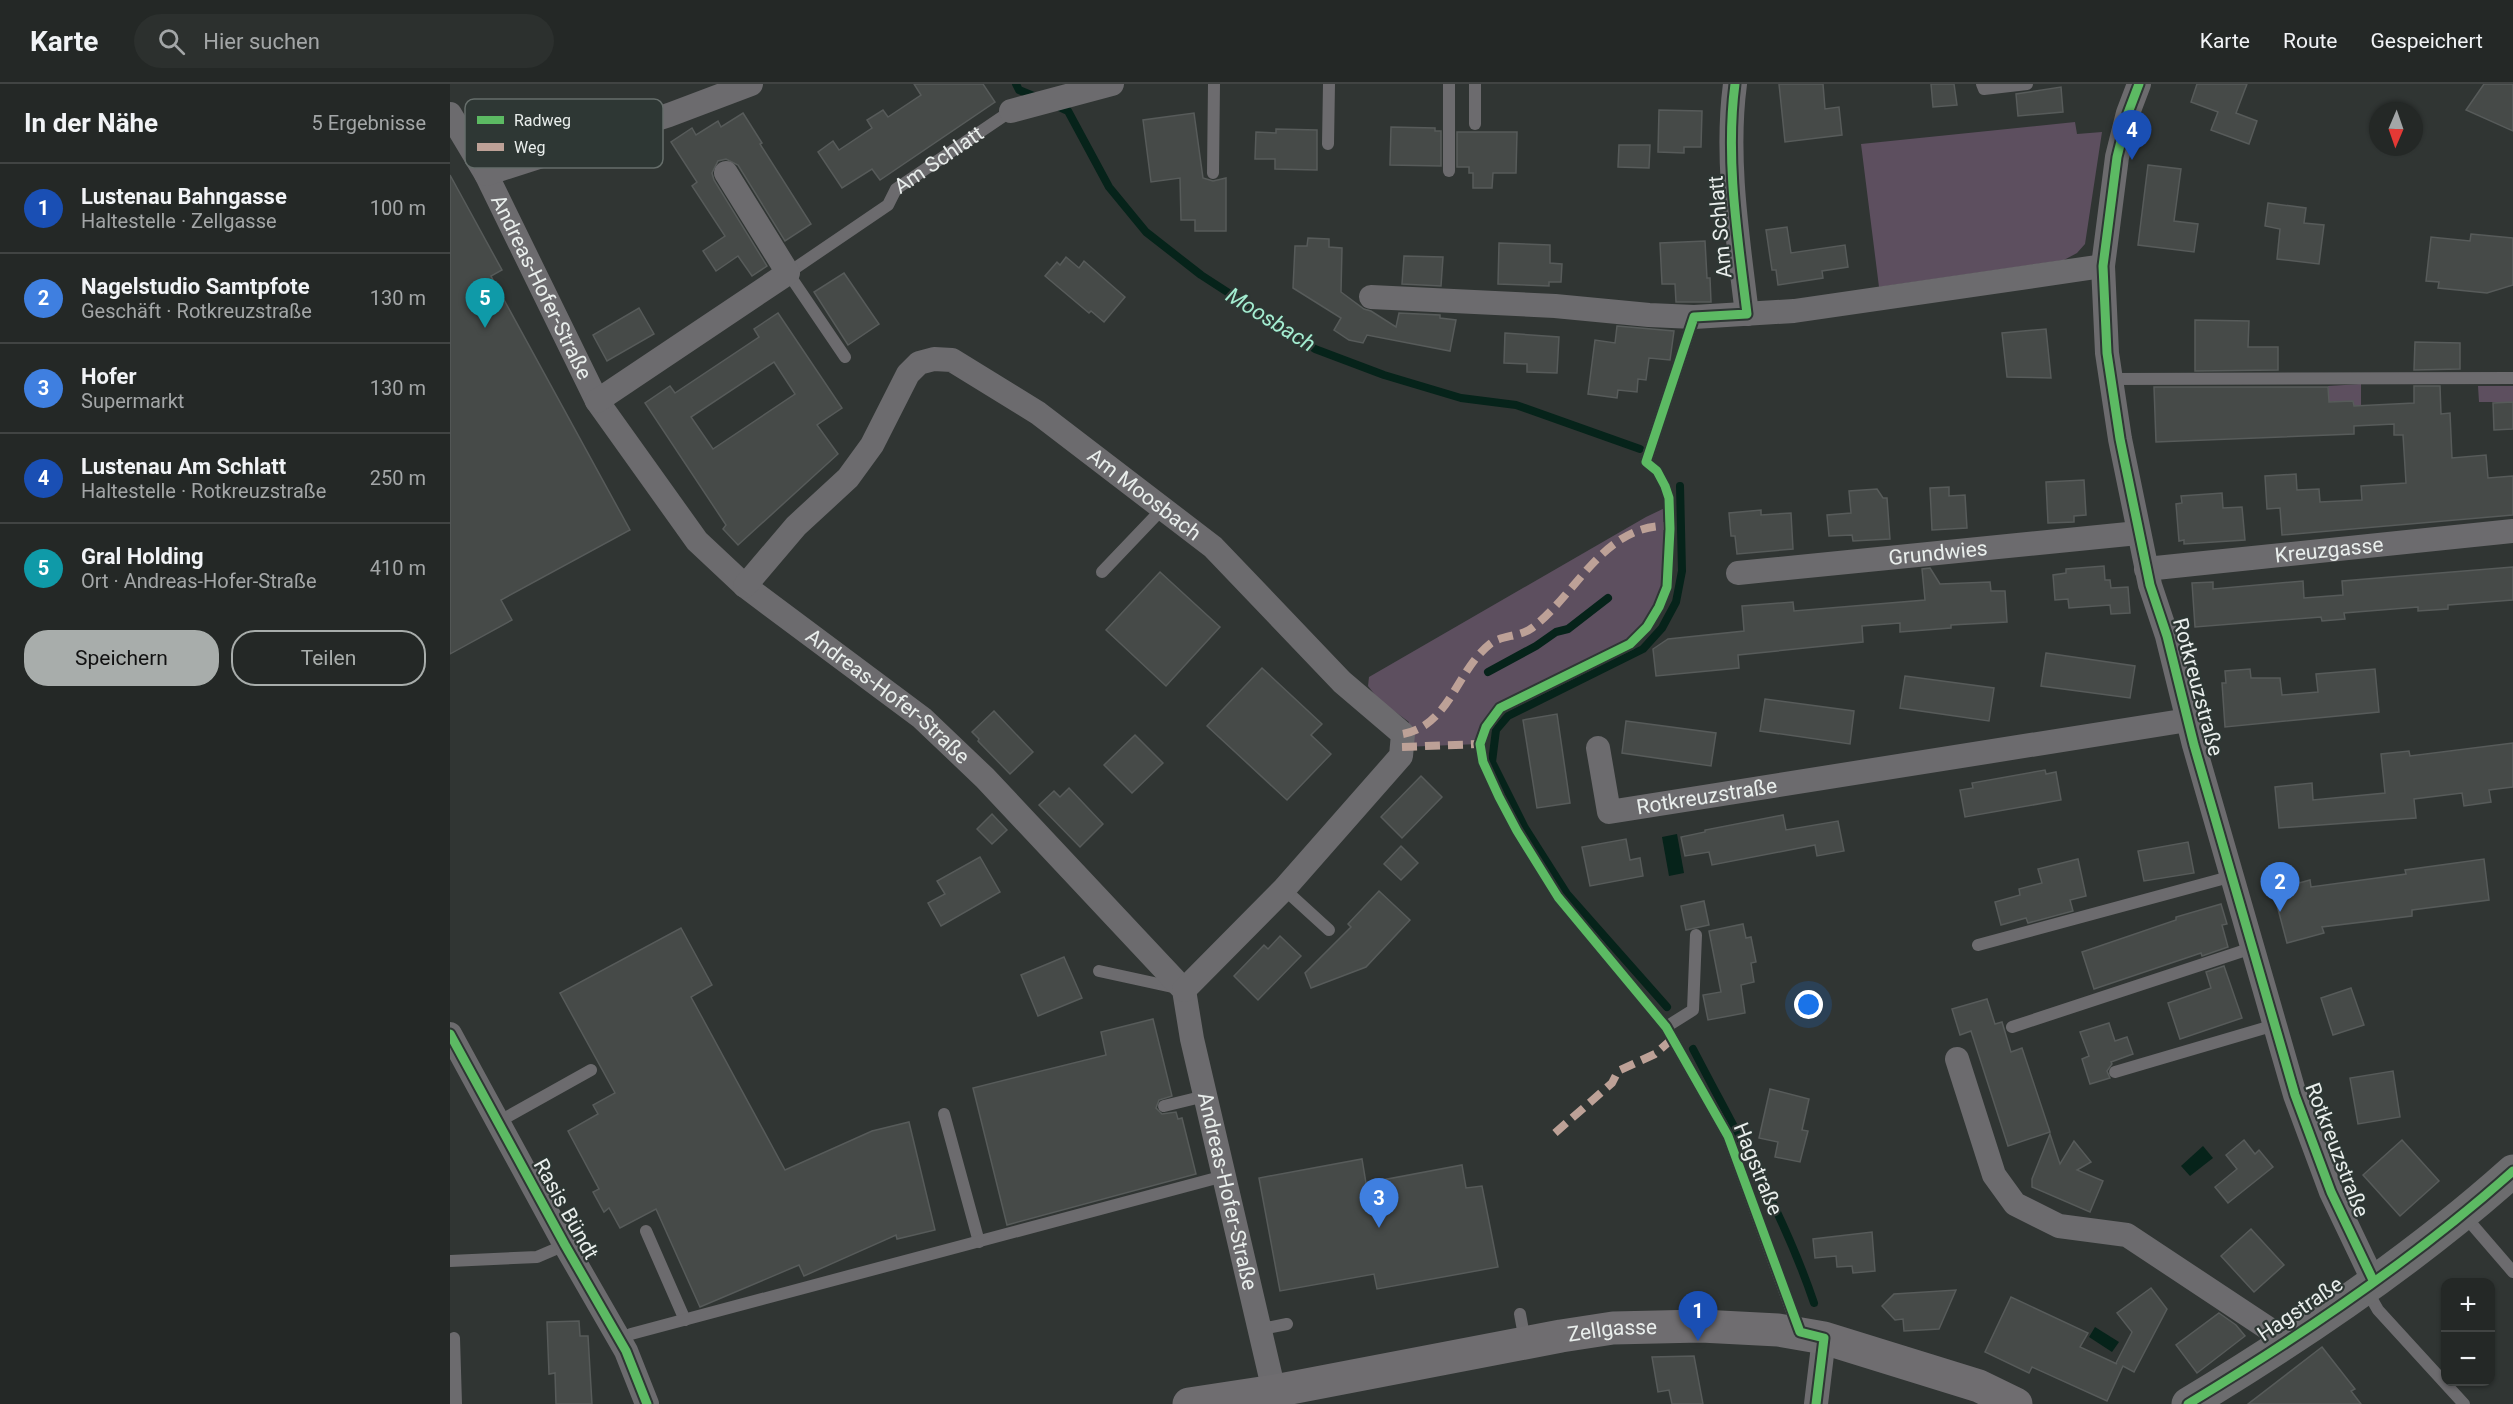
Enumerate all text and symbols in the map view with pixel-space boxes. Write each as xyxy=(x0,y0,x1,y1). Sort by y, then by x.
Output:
search box xyxy=(134,14,554,68)
text: Karte xyxy=(30,25,98,58)
icon: search xyxy=(155,25,188,58)
text: Hier suchen xyxy=(203,29,320,54)
text: Karte xyxy=(2200,29,2250,53)
text: Route xyxy=(2283,29,2337,53)
text: Gespeichert xyxy=(2370,29,2483,53)
legend xyxy=(465,99,663,168)
north arrow xyxy=(2369,102,2423,156)
text: In der Nähe xyxy=(24,108,158,138)
pin: 4 xyxy=(2112,110,2152,160)
text: 5 Ergebnisse xyxy=(312,111,426,135)
text: Radweg xyxy=(514,111,571,130)
street label: Am Schlatt xyxy=(890,121,988,199)
text: Weg xyxy=(514,138,545,157)
street label: Am Schlatt xyxy=(1704,175,1736,279)
text: Lustenau Bahngasse xyxy=(81,184,287,209)
street label: Andreas-Hofer-Straße xyxy=(486,191,597,383)
text: 1 xyxy=(38,196,49,220)
text: 100 m xyxy=(370,196,426,220)
text: Haltestelle · Zellgasse xyxy=(81,209,277,233)
text: Nagelstudio Samtpfote xyxy=(81,274,310,299)
pin: 5 xyxy=(465,278,504,328)
water label: Moosbach xyxy=(1221,282,1320,357)
text: 2 xyxy=(38,286,49,310)
text: 130 m xyxy=(370,286,426,310)
text: Geschäft · Rotkreuzstraße xyxy=(81,299,312,323)
text: Hofer xyxy=(81,364,137,389)
text: 3 xyxy=(38,376,49,400)
text: 130 m xyxy=(370,376,426,400)
text: Supermarkt xyxy=(81,389,184,413)
street label: Am Moosbach xyxy=(1083,443,1206,545)
text: Lustenau Am Schlatt xyxy=(81,454,286,479)
text: 4 xyxy=(38,466,49,490)
text: 250 m xyxy=(370,466,426,490)
text: Haltestelle · Rotkreuzstraße xyxy=(81,479,326,503)
street label: Kreuzgasse xyxy=(2273,532,2385,568)
street label: Grundwies xyxy=(1887,536,1989,570)
text: Gral Holding xyxy=(81,544,204,569)
text: 5 xyxy=(38,556,49,580)
text: 410 m xyxy=(370,556,426,580)
text: Ort · Andreas-Hofer-Straße xyxy=(81,569,317,593)
street label: Rotkreuzstraße xyxy=(2168,615,2228,759)
street label: Andreas-Hofer-Straße xyxy=(801,624,974,769)
button: Speichern xyxy=(24,630,219,686)
button: Teilen xyxy=(231,630,426,686)
street label: Rotkreuzstraße xyxy=(1635,773,1779,819)
pin: 2 xyxy=(2260,862,2300,912)
your location xyxy=(1794,990,1823,1019)
street label: Rotkreuzstraße xyxy=(2300,1079,2374,1221)
street label: Andreas-Hofer-Straße xyxy=(1193,1090,1262,1293)
street label: Hagstraße xyxy=(1729,1119,1787,1219)
street label: Rasis Bündt xyxy=(529,1154,604,1264)
pin: 3 xyxy=(1360,1178,1398,1228)
street label: Hagstraße xyxy=(2253,1272,2347,1346)
map controls xyxy=(2441,1278,2495,1386)
button: + xyxy=(2441,1278,2495,1332)
pin: 1 xyxy=(1678,1292,1718,1341)
street label: Zellgasse xyxy=(1566,1315,1657,1347)
button: − xyxy=(2441,1332,2495,1386)

